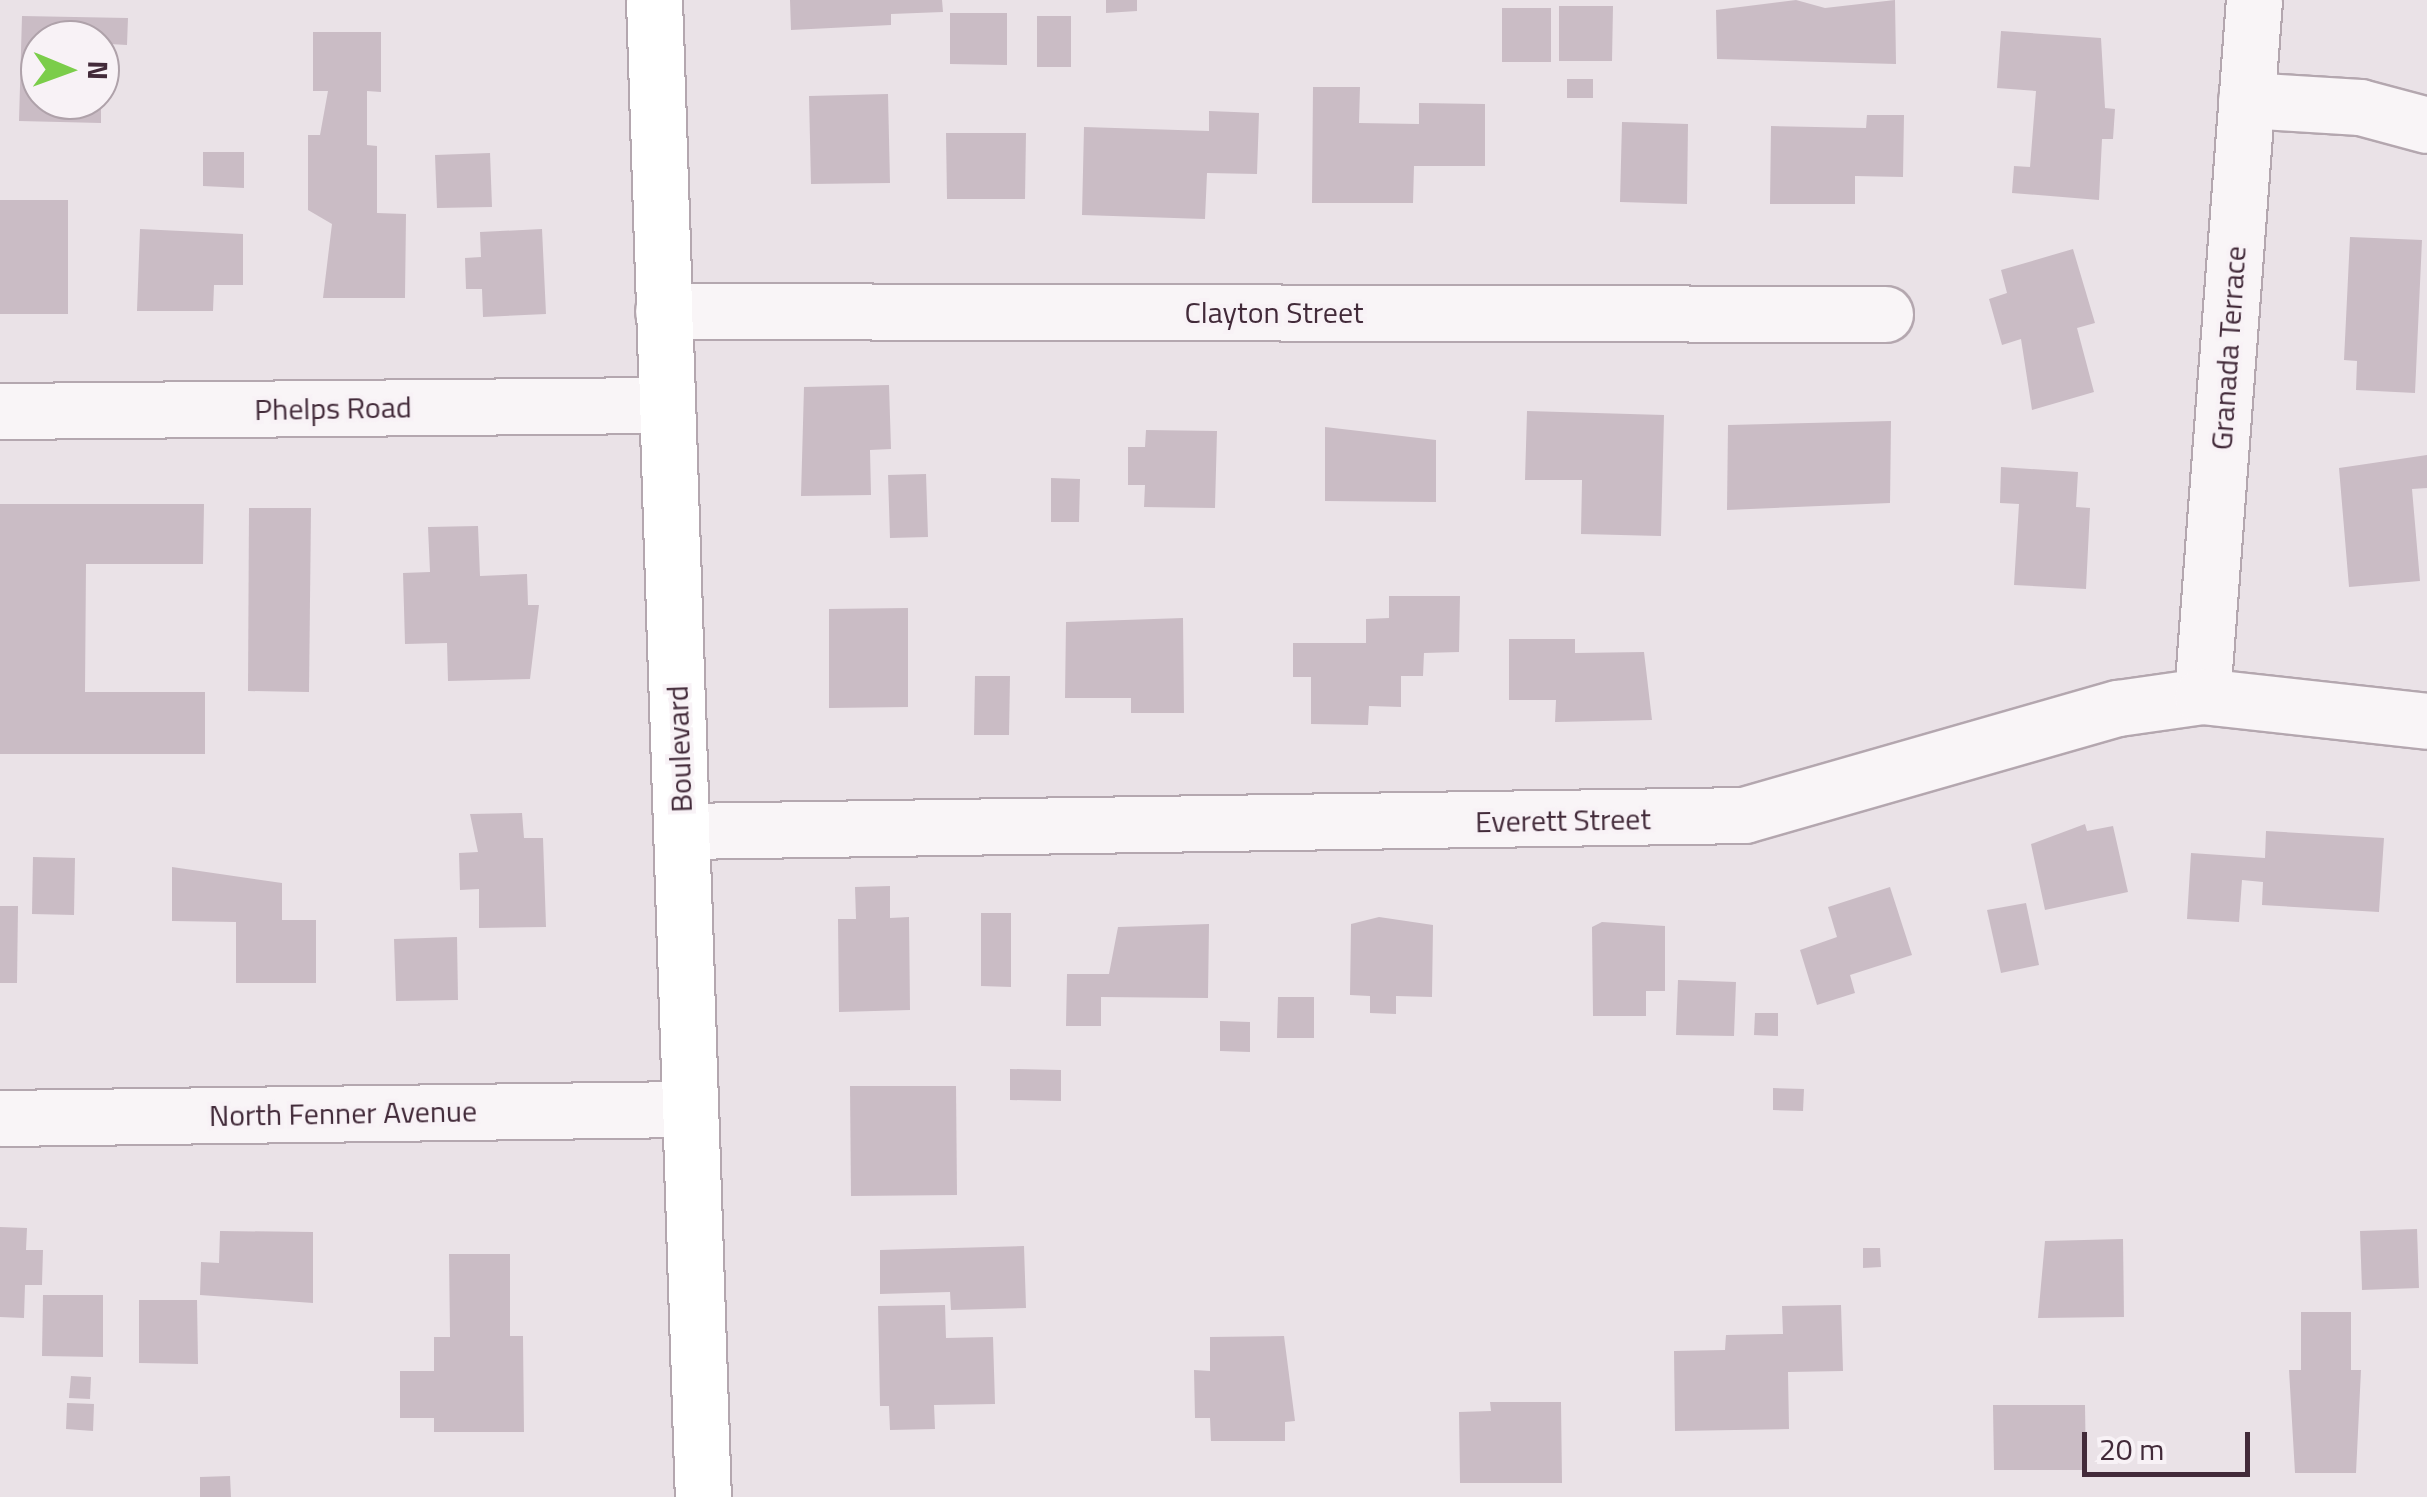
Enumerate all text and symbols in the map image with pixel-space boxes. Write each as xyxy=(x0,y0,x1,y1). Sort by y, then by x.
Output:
north arrow xyxy=(20,20,120,120)
text: N xyxy=(77,60,120,81)
street label: Granada Terrace xyxy=(2203,245,2253,451)
street label: Clayton Street xyxy=(1184,294,1364,330)
street label: Phelps Road xyxy=(254,389,412,427)
street label: Boulevard xyxy=(659,685,699,813)
street label: Everett Street xyxy=(1475,800,1651,840)
street label: North Fenner Avenue xyxy=(209,1093,477,1133)
scale bar xyxy=(2087,1412,2254,1474)
text: 20 m xyxy=(2099,1426,2164,1472)

